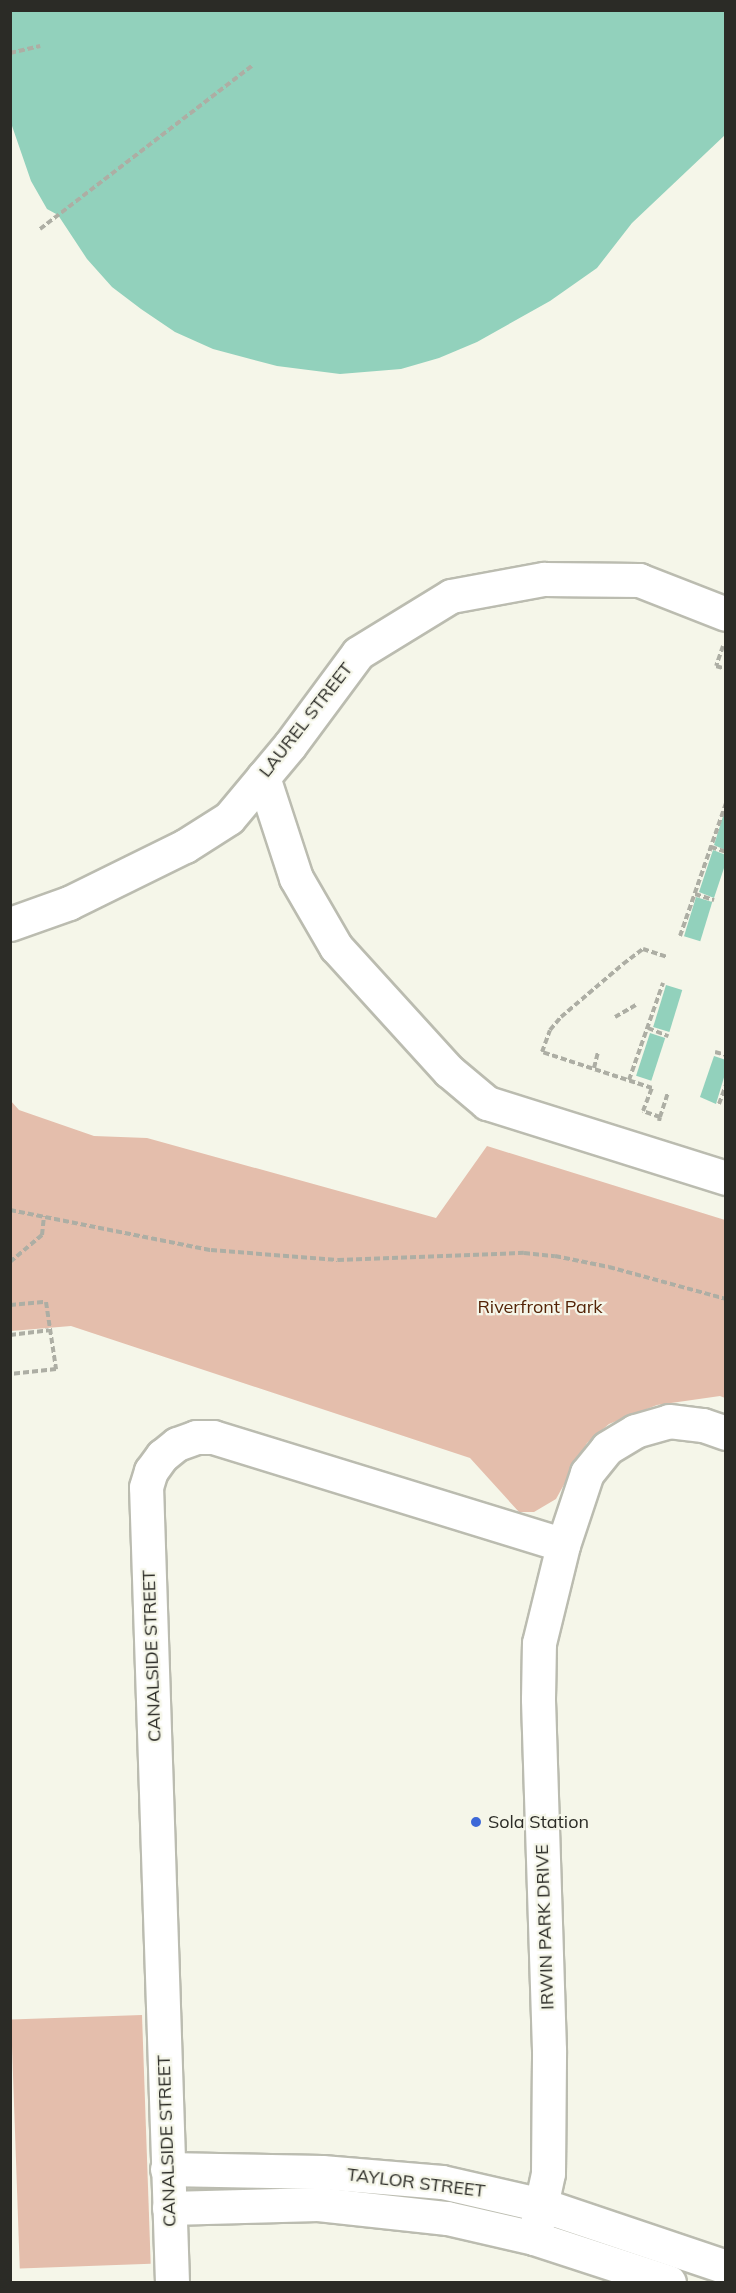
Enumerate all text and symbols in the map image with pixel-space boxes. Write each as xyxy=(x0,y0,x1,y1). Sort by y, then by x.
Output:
street label: LAUREL STREET xyxy=(255,658,357,782)
park label: Riverfront Park xyxy=(477,1296,603,1318)
street label: CANALSIDE STREET xyxy=(138,1570,166,1742)
place label: Sola Station xyxy=(488,1811,589,1833)
marker: Sola Station xyxy=(469,1815,483,1829)
street label: IRWIN PARK DRIVE xyxy=(531,1844,559,2010)
street label: CANALSIDE STREET xyxy=(153,2055,181,2227)
street label: TAYLOR STREET xyxy=(346,2164,486,2202)

